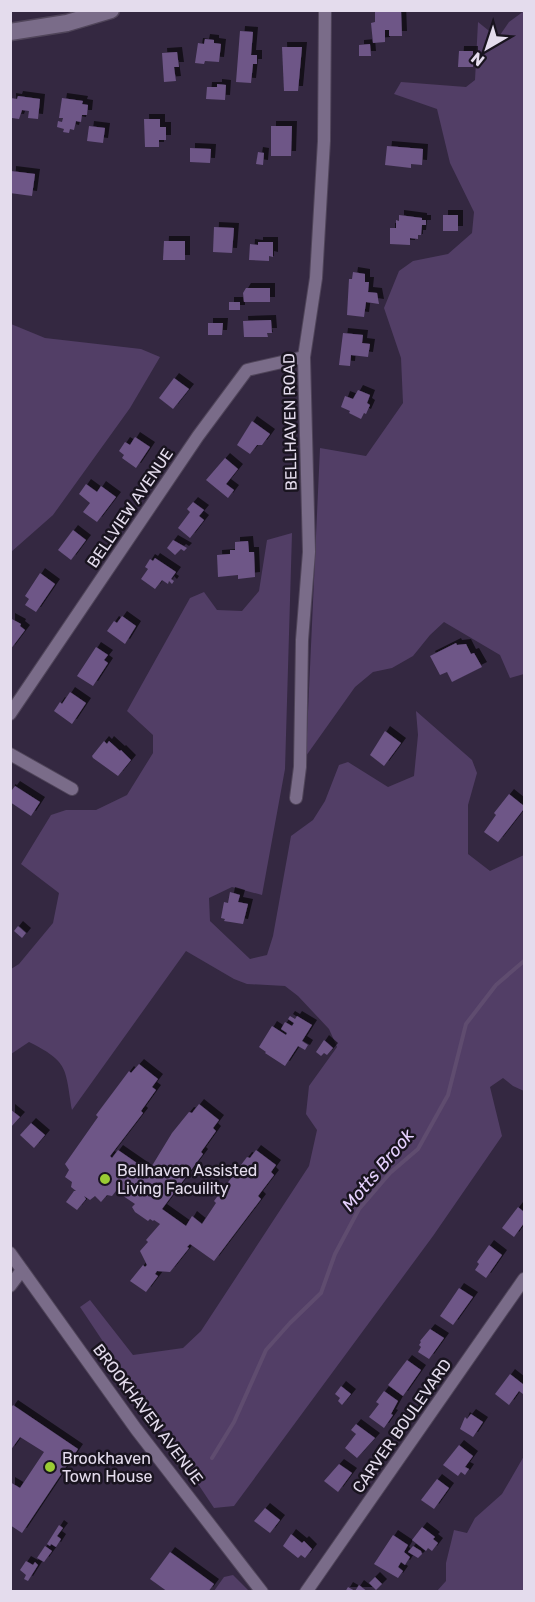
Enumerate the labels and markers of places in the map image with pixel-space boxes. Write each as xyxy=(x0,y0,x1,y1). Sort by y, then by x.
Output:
place label: Bellhaven Assisted Living Facuility xyxy=(117,1161,257,1198)
marker: Bellhaven Assisted Living Facuility xyxy=(98,1172,112,1186)
place label: Brookhaven Town House xyxy=(62,1449,153,1486)
marker: Brookhaven Town House xyxy=(43,1460,57,1474)

